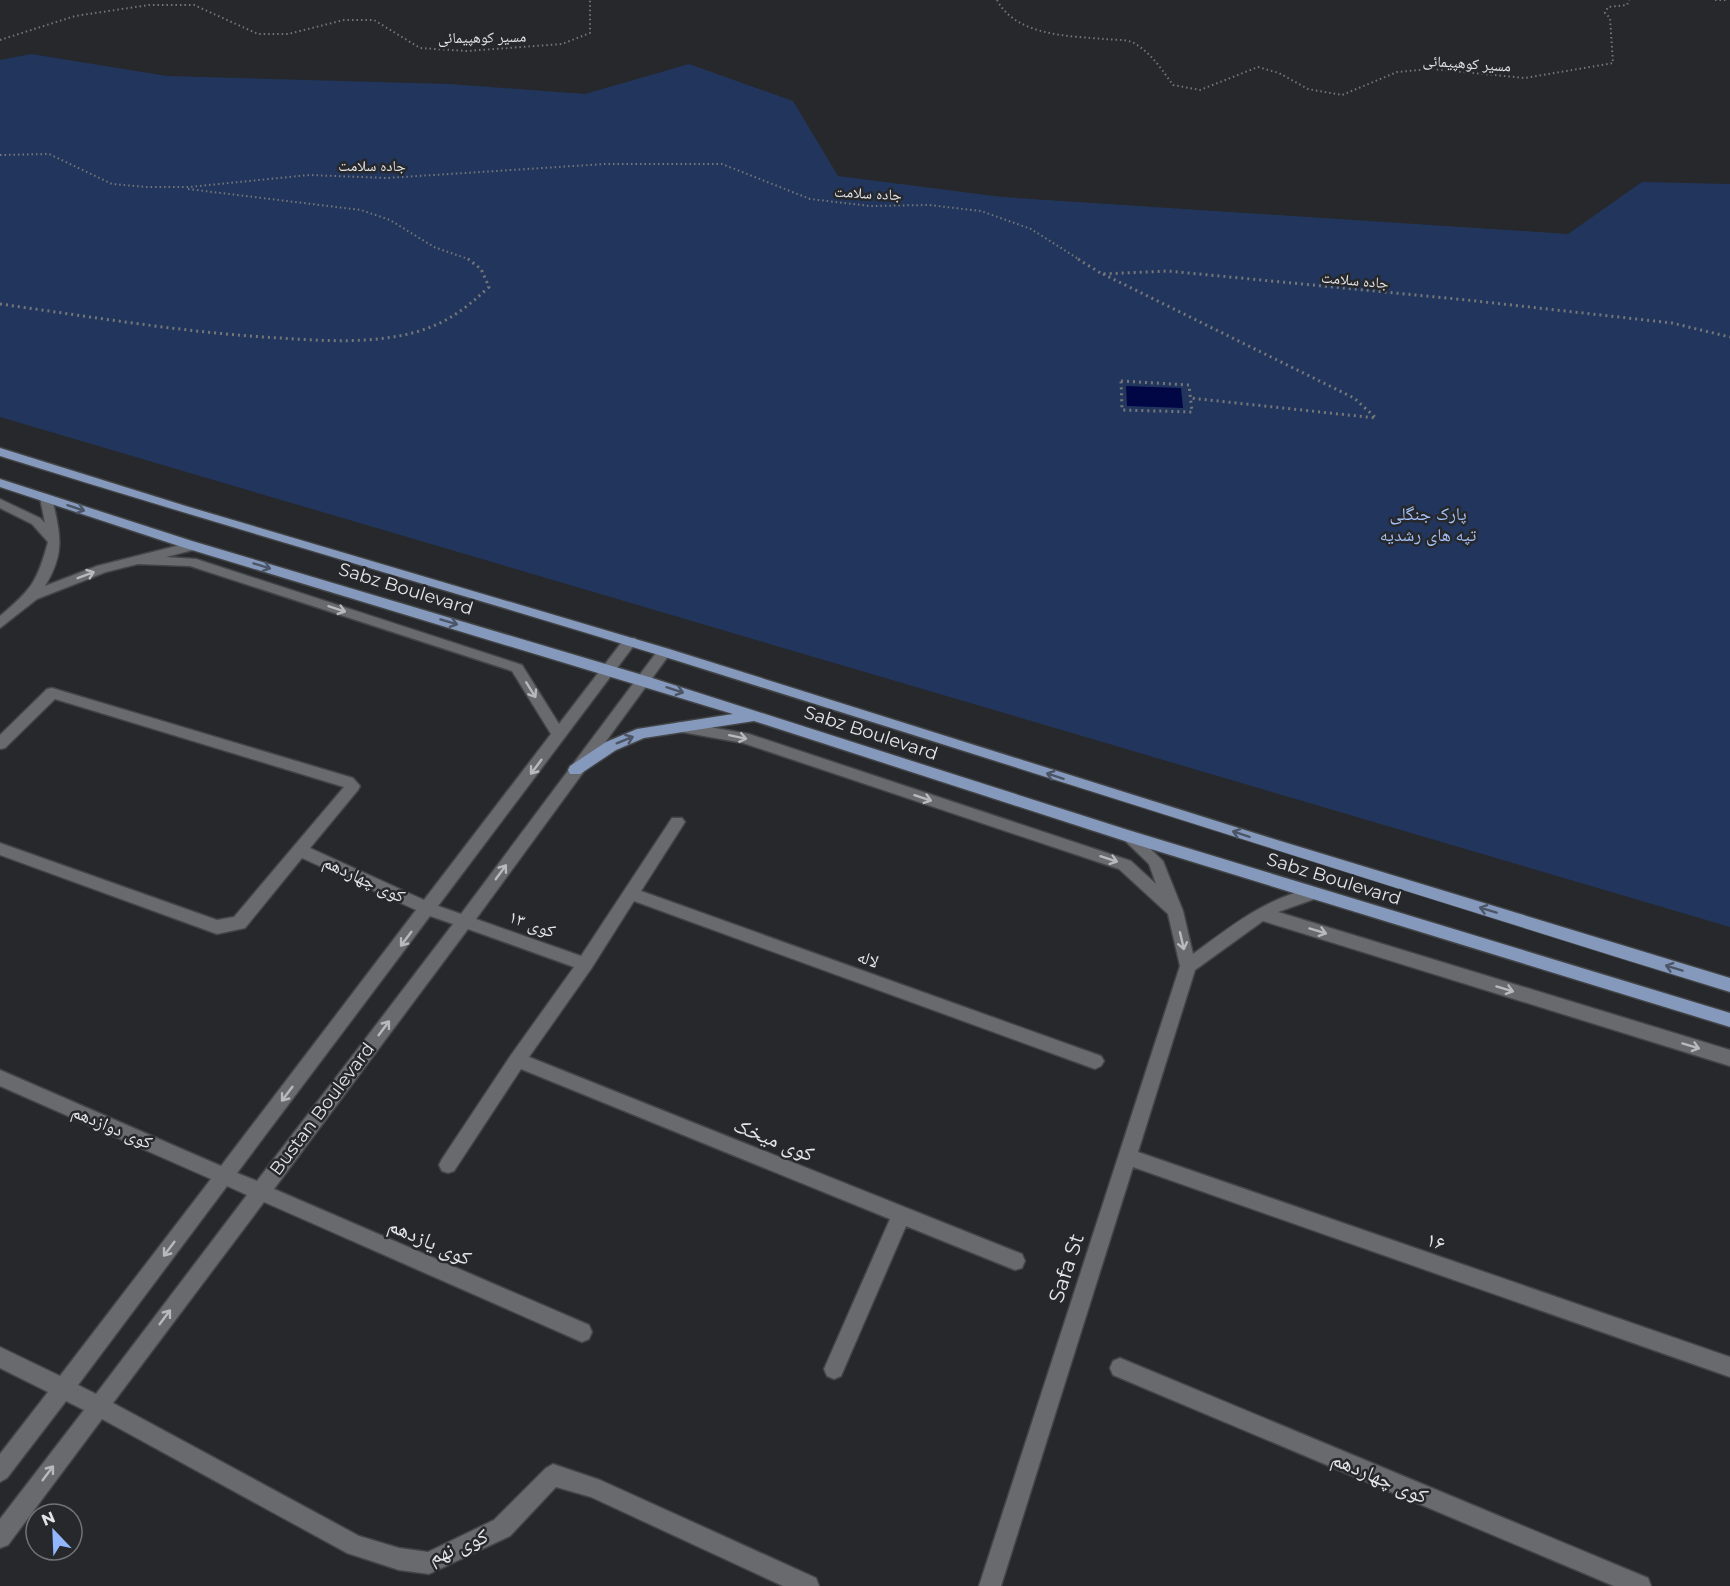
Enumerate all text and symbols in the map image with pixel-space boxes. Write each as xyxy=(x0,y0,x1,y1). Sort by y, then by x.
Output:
street label: مسیر کوهپیمائی xyxy=(438,27,526,48)
street label: مسیر کوهپیمائی xyxy=(1422,50,1512,77)
street label: جاده سلامت xyxy=(338,156,406,175)
street label: جاده سلامت xyxy=(834,182,903,204)
street label: جاده سلامت xyxy=(1320,268,1390,292)
one-way arrow xyxy=(66,503,85,514)
park label: پارک جنگلی تپه های رشدیه xyxy=(1380,503,1476,546)
street label: Sabz Boulevard xyxy=(336,558,476,620)
one-way arrow xyxy=(252,561,271,572)
one-way arrow xyxy=(77,569,95,580)
one-way arrow xyxy=(327,605,346,616)
one-way arrow xyxy=(439,617,458,628)
one-way arrow xyxy=(526,681,538,698)
one-way arrow xyxy=(665,686,684,697)
street label: Sabz Boulevard xyxy=(801,701,941,765)
one-way arrow xyxy=(728,732,747,744)
one-way arrow xyxy=(615,734,633,745)
one-way arrow xyxy=(529,758,542,774)
one-way arrow xyxy=(1046,769,1065,780)
one-way arrow xyxy=(914,793,933,804)
one-way arrow xyxy=(1232,828,1251,839)
street label: Sabz Boulevard xyxy=(1264,848,1404,910)
street label: کوی چهاردهم xyxy=(319,851,409,909)
one-way arrow xyxy=(1099,855,1117,866)
one-way arrow xyxy=(495,864,507,880)
one-way arrow xyxy=(1479,904,1498,915)
street label: کوی ۱۳ xyxy=(506,905,559,943)
one-way arrow xyxy=(1308,926,1327,937)
one-way arrow xyxy=(399,931,412,947)
one-way arrow xyxy=(1176,931,1188,950)
street label: لاله xyxy=(854,945,882,973)
one-way arrow xyxy=(1665,961,1684,972)
one-way arrow xyxy=(1495,984,1514,995)
one-way arrow xyxy=(377,1020,390,1036)
street label: Bustan Boulevard xyxy=(265,1038,379,1180)
one-way arrow xyxy=(1681,1041,1700,1052)
one-way arrow xyxy=(281,1086,294,1102)
street label: کوی دوازدهم xyxy=(68,1100,156,1155)
street label: کوی میخک xyxy=(730,1112,818,1167)
street label: کوی یازدهم xyxy=(384,1212,476,1272)
street label: ۱۶ xyxy=(1423,1226,1449,1256)
street label: Safa St xyxy=(1043,1230,1089,1306)
one-way arrow xyxy=(163,1241,175,1257)
one-way arrow xyxy=(158,1310,171,1326)
street label: کوی چهاردهم xyxy=(1327,1446,1432,1510)
one-way arrow xyxy=(41,1466,54,1482)
north arrow xyxy=(24,1502,84,1562)
text: N xyxy=(39,1507,58,1530)
street label: کوی نهم xyxy=(425,1523,492,1571)

